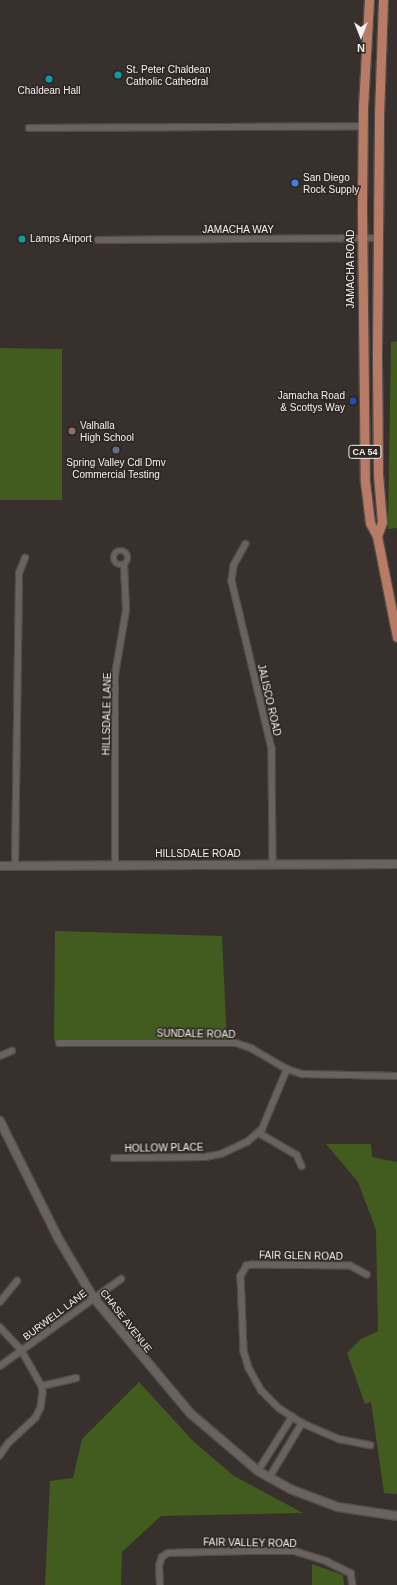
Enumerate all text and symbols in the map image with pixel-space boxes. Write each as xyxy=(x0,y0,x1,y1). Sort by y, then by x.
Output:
north arrow xyxy=(341,16,381,56)
text: N xyxy=(357,42,365,54)
place label: St. Peter Chaldean Catholic Cathedral xyxy=(126,63,210,86)
marker: St. Peter Chaldean Catholic Cathedral xyxy=(113,70,123,80)
marker: Chaldean Hall xyxy=(44,74,54,84)
place label: Chaldean Hall xyxy=(18,85,80,97)
place label: San Diego Rock Supply xyxy=(303,171,359,194)
marker: San Diego Rock Supply xyxy=(290,178,300,188)
street label: JAMACHA WAY xyxy=(202,224,274,236)
street label: JAMACHA ROAD xyxy=(345,229,357,309)
place label: Lamps Airport xyxy=(30,233,92,245)
marker: Lamps Airport xyxy=(17,234,27,244)
place label: Jamacha Road & Scottys Way xyxy=(278,389,345,412)
marker: Jamacha Road & Scottys Way xyxy=(348,396,358,406)
place label: Valhalla High School xyxy=(80,419,134,442)
marker: Valhalla High School xyxy=(67,426,77,436)
marker: Spring Valley Cdl Dmv Commercial Testing xyxy=(111,445,121,455)
road number: CA 54 xyxy=(348,445,382,459)
place label: Spring Valley Cdl Dmv Commercial Testing xyxy=(66,456,166,480)
street label: JALISCO ROAD xyxy=(255,663,283,737)
street label: HILLSDALE LANE xyxy=(100,672,114,756)
street label: HILLSDALE ROAD xyxy=(155,848,241,860)
street label: SUNDALE ROAD xyxy=(156,1027,236,1041)
street label: HOLLOW PLACE xyxy=(124,1141,204,1155)
street label: FAIR GLEN ROAD xyxy=(259,1249,343,1263)
street label: BURWELL LANE xyxy=(21,1287,89,1343)
street label: CHASE AVENUE xyxy=(97,1287,155,1355)
street label: FAIR VALLEY ROAD xyxy=(203,1536,297,1550)

